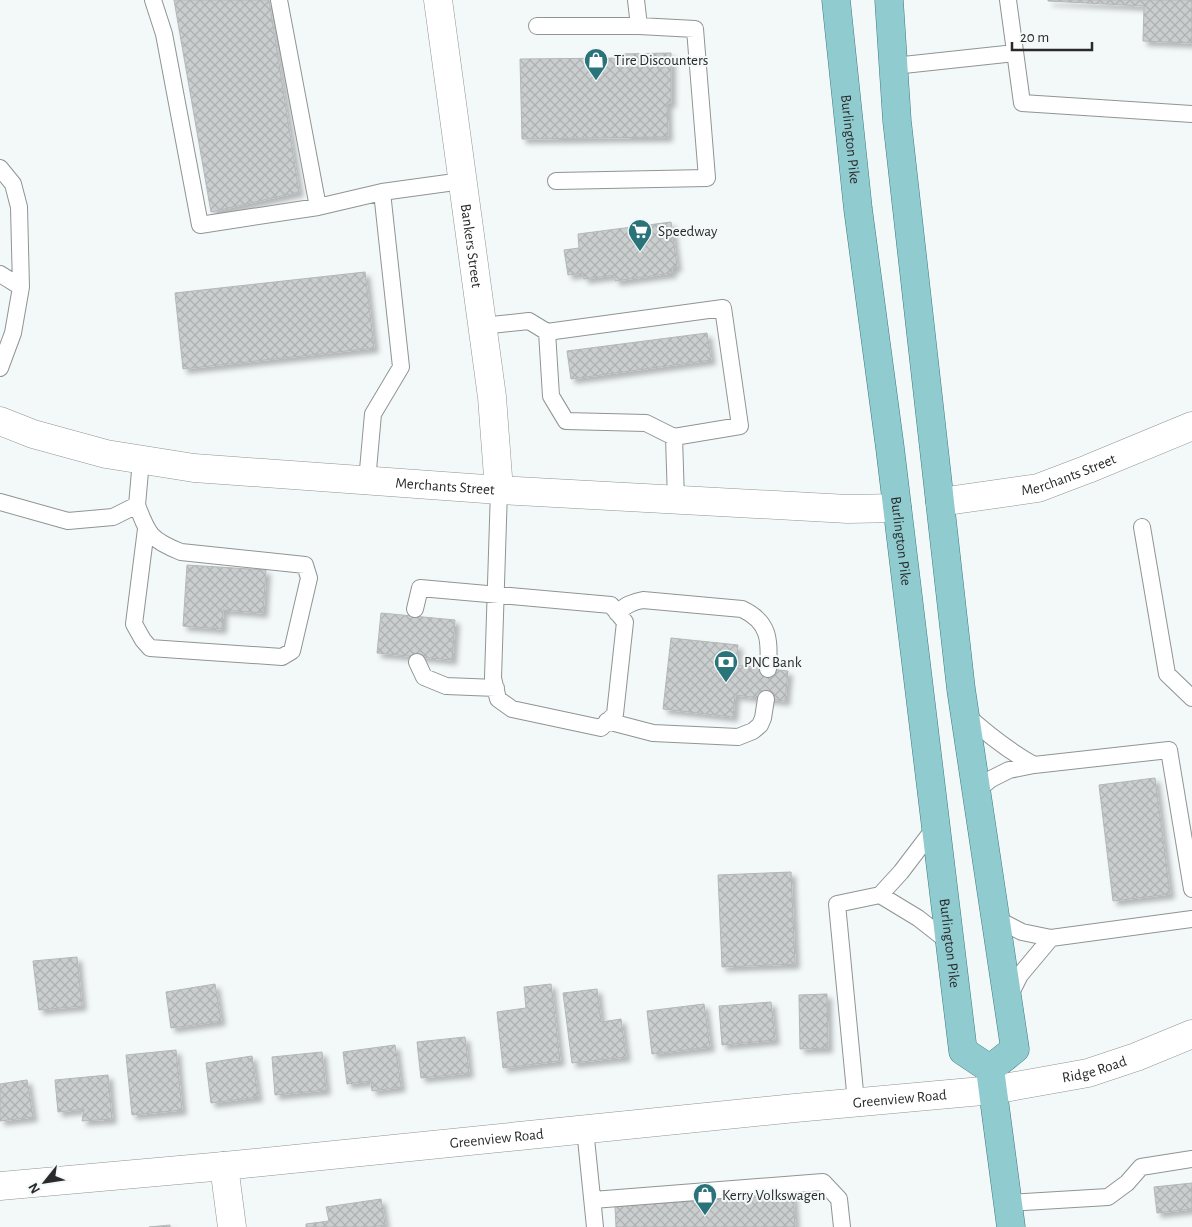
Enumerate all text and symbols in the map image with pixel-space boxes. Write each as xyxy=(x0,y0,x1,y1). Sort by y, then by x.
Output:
scale bar xyxy=(1012,20,1092,52)
text: 20 m xyxy=(1020,30,1049,45)
shop icon: Tire Discounters xyxy=(583,47,609,81)
place label: Tire Discounters xyxy=(614,53,708,68)
street label: Burlington Pike xyxy=(838,94,862,185)
street label: Bankers Street xyxy=(458,203,484,289)
supermarket icon: Speedway xyxy=(627,218,653,252)
place label: Speedway xyxy=(658,224,718,239)
street label: Merchants Street xyxy=(1020,451,1118,498)
street label: Merchants Street xyxy=(395,476,495,498)
street label: Burlington Pike xyxy=(888,496,914,587)
bank icon: PNC Bank xyxy=(713,649,739,683)
place label: PNC Bank xyxy=(744,655,802,670)
street label: Burlington Pike xyxy=(937,898,962,989)
street label: Ridge Road xyxy=(1061,1054,1129,1086)
street label: Greenview Road xyxy=(852,1087,948,1111)
street label: Greenview Road xyxy=(449,1127,545,1151)
north arrow xyxy=(20,1157,70,1207)
text: N xyxy=(26,1180,43,1196)
shop icon: Kerry Volkswagen xyxy=(692,1182,718,1216)
place label: Kerry Volkswagen xyxy=(722,1188,826,1203)

